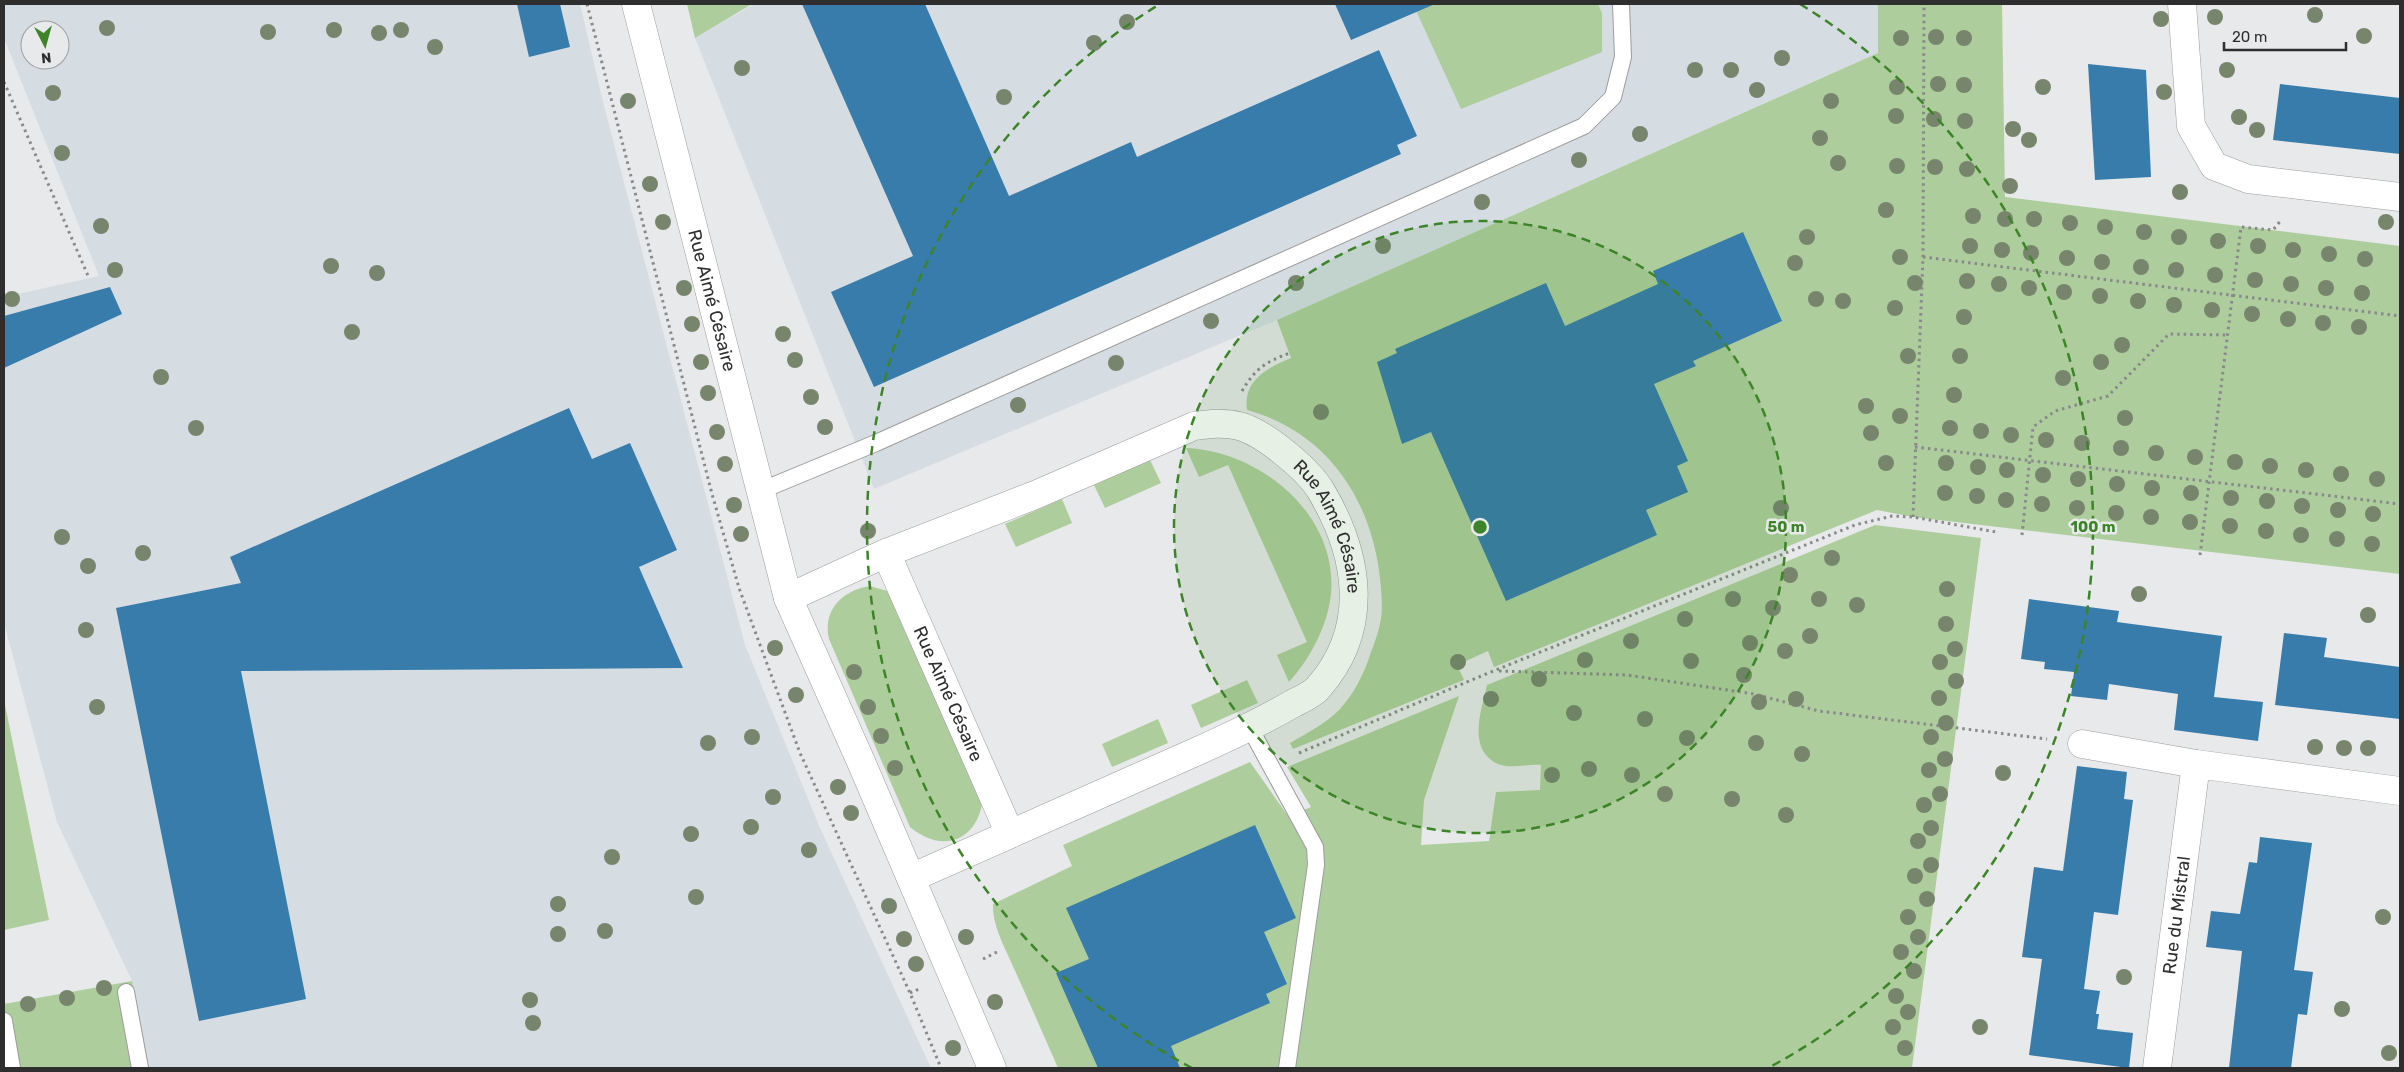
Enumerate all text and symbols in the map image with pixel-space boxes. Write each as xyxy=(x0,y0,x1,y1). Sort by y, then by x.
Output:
north arrow xyxy=(20,20,70,70)
scale bar xyxy=(2224,20,2346,52)
text: 20 m xyxy=(2232,28,2267,46)
text: N xyxy=(40,48,52,66)
street label: Rue Aimé Césaire xyxy=(683,227,741,374)
street label: Rue Aimé Césaire xyxy=(1289,455,1365,594)
centre of rings xyxy=(1471,518,1489,536)
text: 50 m xyxy=(1768,518,1804,536)
text: 100 m xyxy=(2071,518,2115,536)
street label: Rue Aimé Césaire xyxy=(909,623,988,765)
street label: Rue du Mistral xyxy=(2158,855,2195,976)

